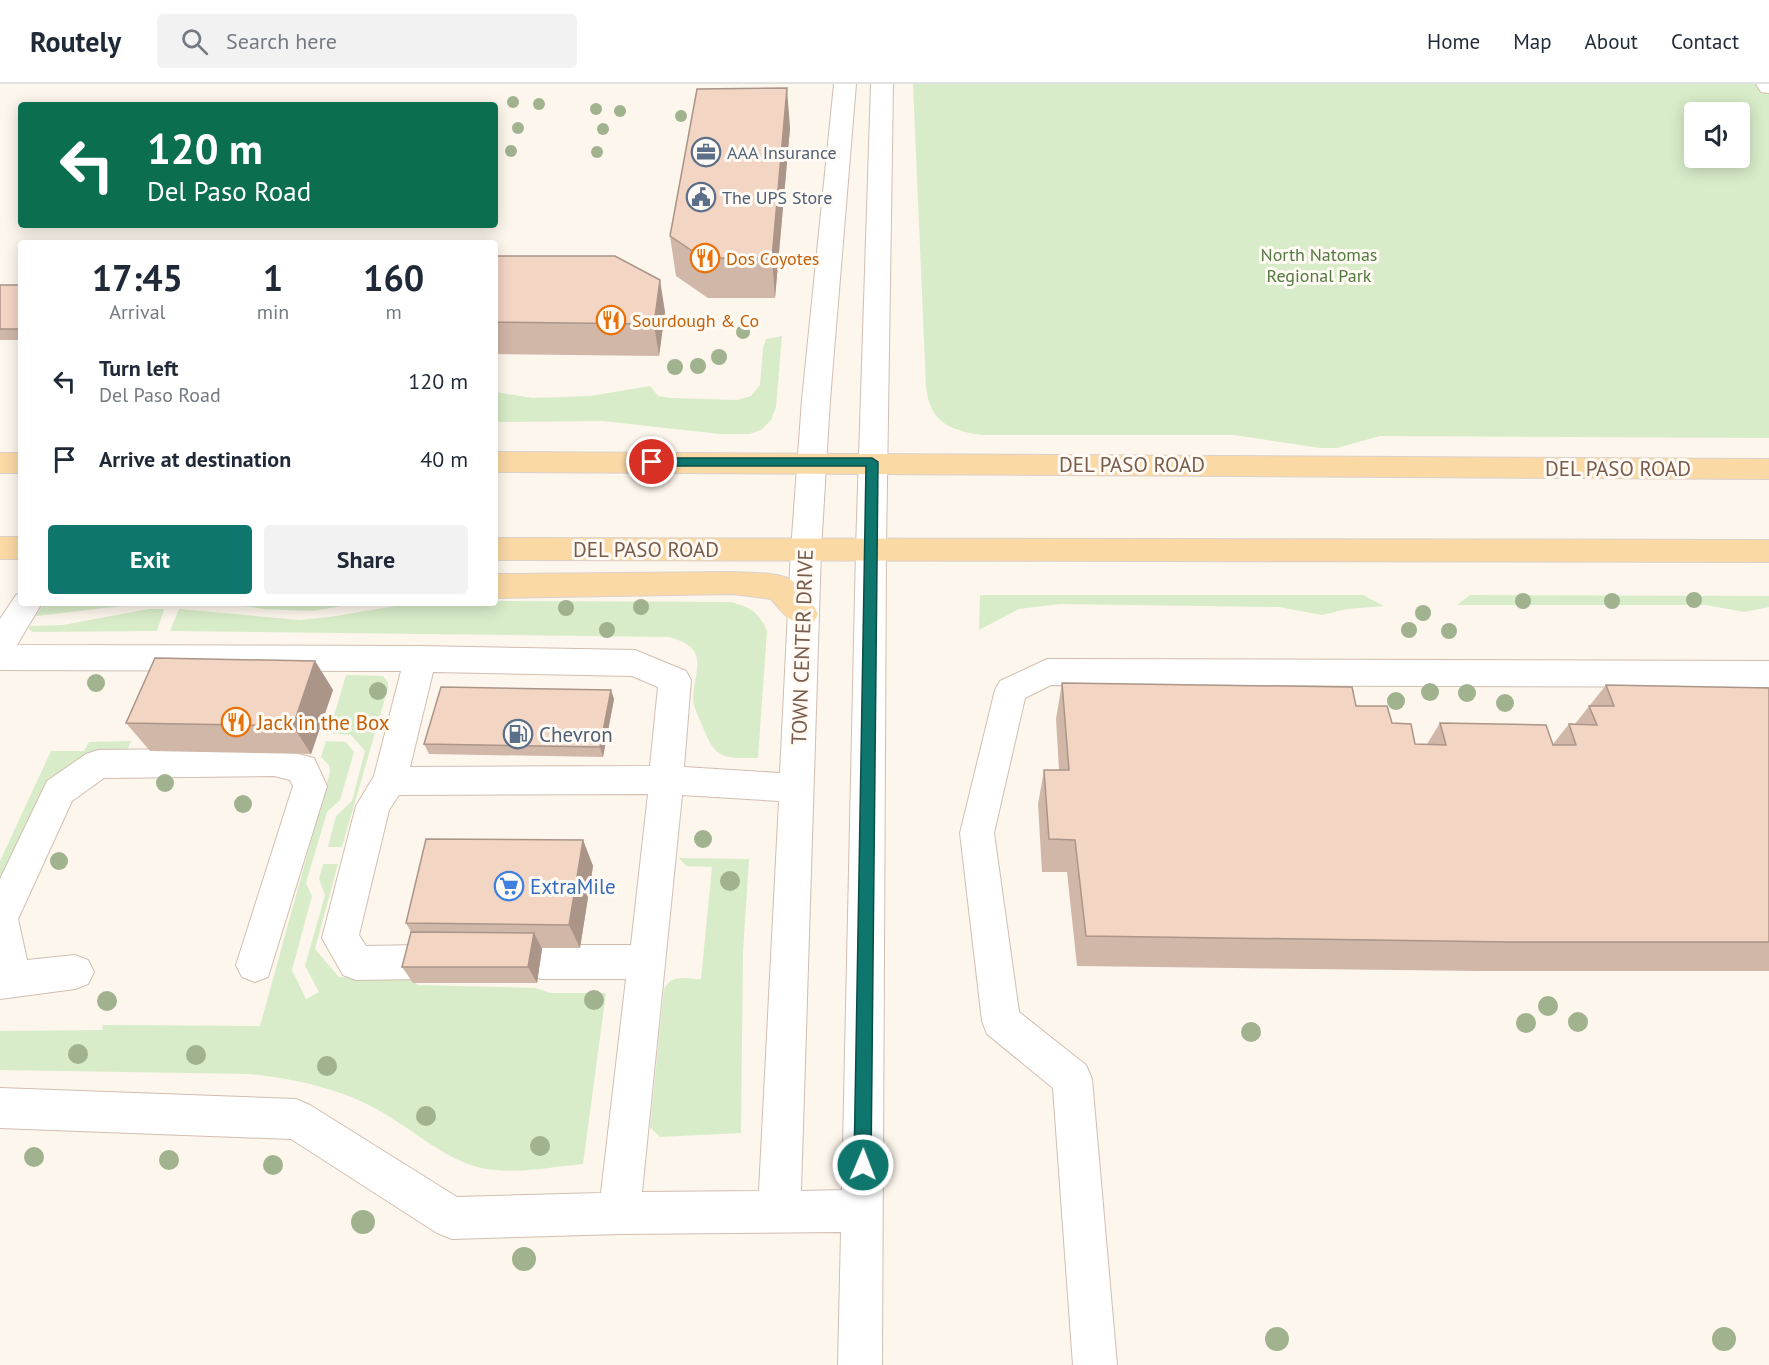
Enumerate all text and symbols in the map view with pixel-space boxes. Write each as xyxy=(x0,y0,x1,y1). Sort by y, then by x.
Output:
search box xyxy=(157,14,577,68)
text: Routely xyxy=(30,23,121,60)
icon: search xyxy=(178,25,211,58)
text: Search here xyxy=(226,27,337,55)
text: Home xyxy=(1427,28,1480,55)
text: Map xyxy=(1513,28,1552,55)
text: About xyxy=(1585,28,1638,55)
text: Contact xyxy=(1671,28,1739,55)
map controls xyxy=(1684,102,1750,168)
button: sound xyxy=(1684,102,1750,168)
text: 120 m xyxy=(147,121,263,176)
icon: left xyxy=(48,126,126,204)
office icon: AAA Insurance xyxy=(690,136,722,168)
place label: AAA Insurance xyxy=(727,141,837,164)
text: Del Paso Road xyxy=(147,174,311,208)
public building icon: The UPS Store xyxy=(685,181,717,213)
place label: The UPS Store xyxy=(722,186,832,209)
restaurant icon: Dos Coyotes xyxy=(689,242,721,274)
park label: North Natomas Regional Park xyxy=(1261,243,1377,287)
place label: Dos Coyotes xyxy=(726,247,819,270)
text: 17:45 xyxy=(92,254,183,301)
text: 1 xyxy=(263,254,283,301)
text: 160 xyxy=(363,254,424,301)
text: Arrival xyxy=(109,299,165,325)
text: min xyxy=(257,299,289,325)
text: m xyxy=(386,299,402,325)
restaurant icon: Sourdough & Co xyxy=(595,304,627,336)
place label: Sourdough & Co xyxy=(632,309,759,332)
text: Turn left xyxy=(99,354,179,382)
icon: left xyxy=(48,365,81,398)
text: 120 m xyxy=(408,367,468,395)
text: Del Paso Road xyxy=(99,382,221,408)
pin xyxy=(626,436,677,487)
icon: arrive xyxy=(48,443,81,476)
text: Arrive at destination xyxy=(99,445,291,473)
text: 40 m xyxy=(420,445,468,473)
icon: arrive xyxy=(635,445,668,478)
street label: DEL PASO ROAD xyxy=(1059,451,1205,478)
street label: DEL PASO ROAD xyxy=(1545,455,1691,482)
button: Exit xyxy=(48,525,252,594)
button: Share xyxy=(264,525,468,594)
street label: DEL PASO ROAD xyxy=(573,536,719,563)
street label: TOWN CENTER DRIVE xyxy=(785,549,819,745)
restaurant icon: Jack in the Box xyxy=(220,706,252,738)
place label: Jack in the Box xyxy=(256,709,390,736)
fuel station icon: Chevron xyxy=(502,718,534,750)
place label: Chevron xyxy=(539,721,613,748)
supermarket icon: ExtraMile xyxy=(493,870,525,902)
place label: ExtraMile xyxy=(530,873,616,900)
position arrow xyxy=(831,1133,895,1197)

